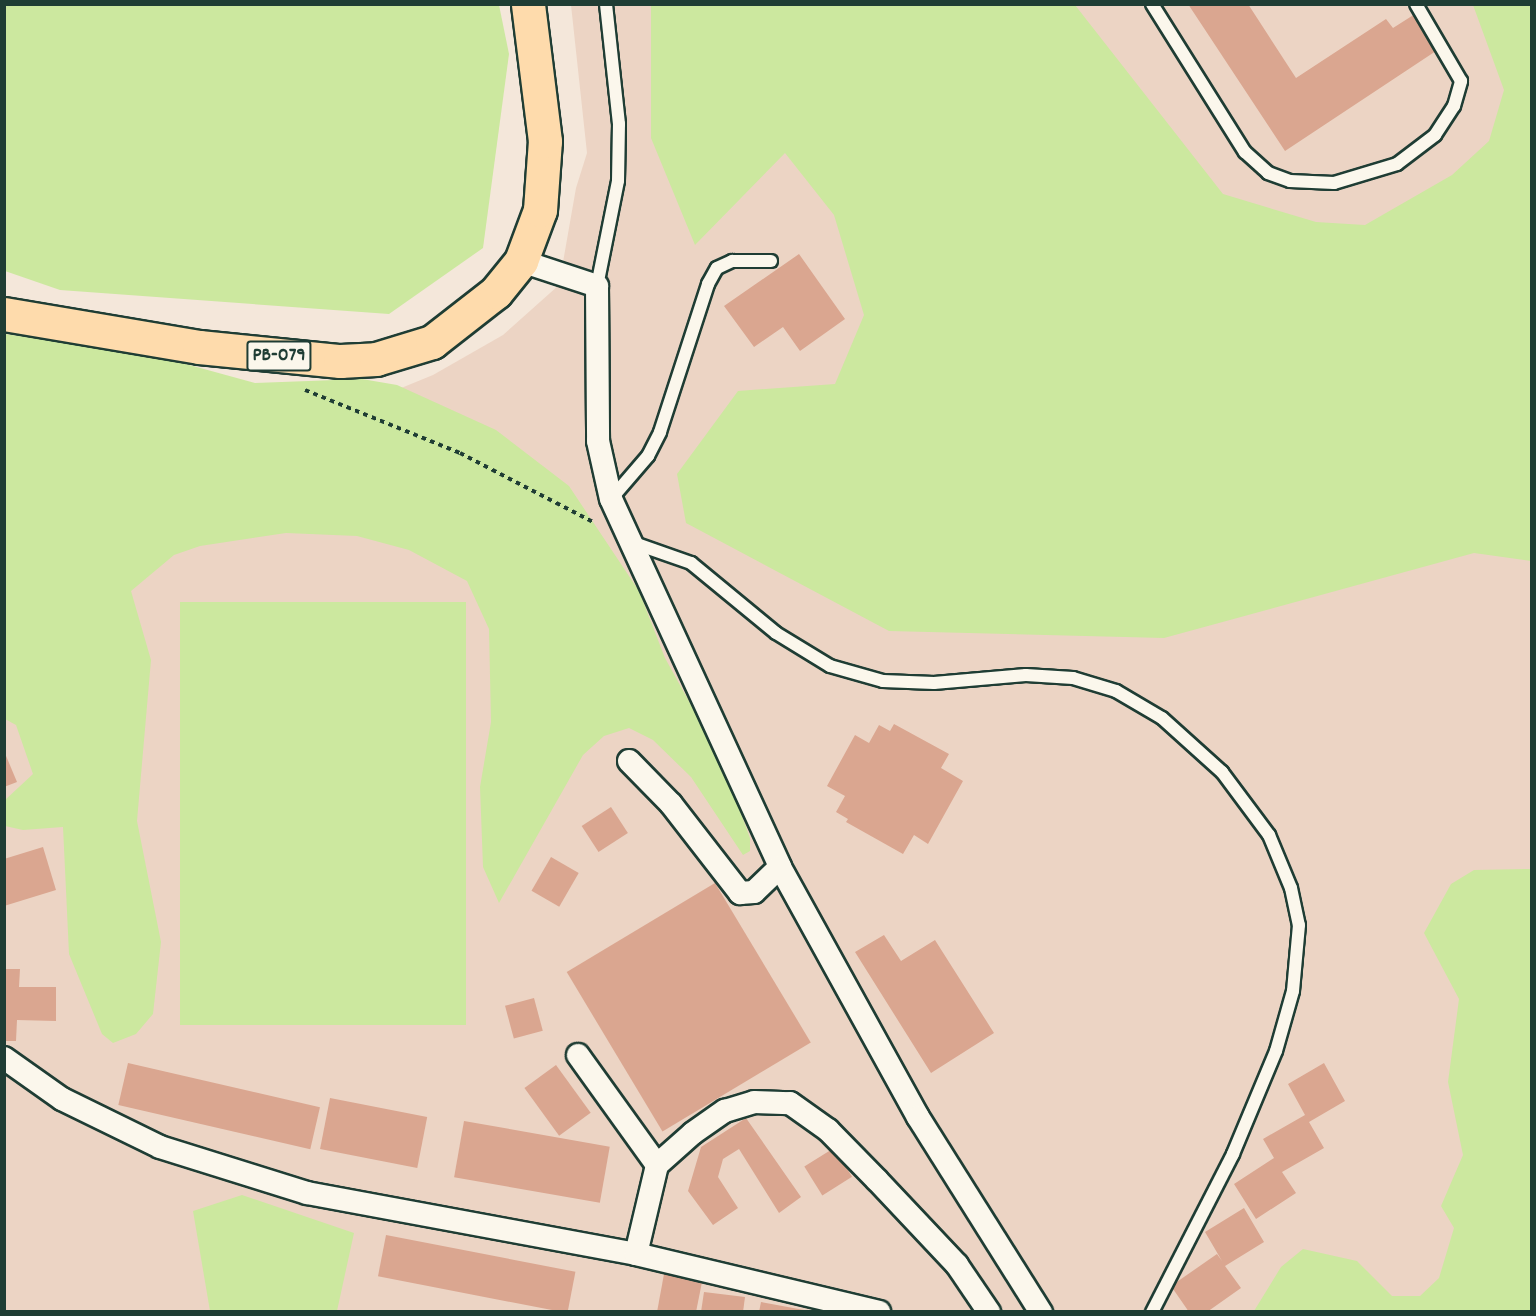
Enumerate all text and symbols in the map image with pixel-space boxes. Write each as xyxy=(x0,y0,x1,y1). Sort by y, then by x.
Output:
road number: PB-079 xyxy=(246,339,312,373)

